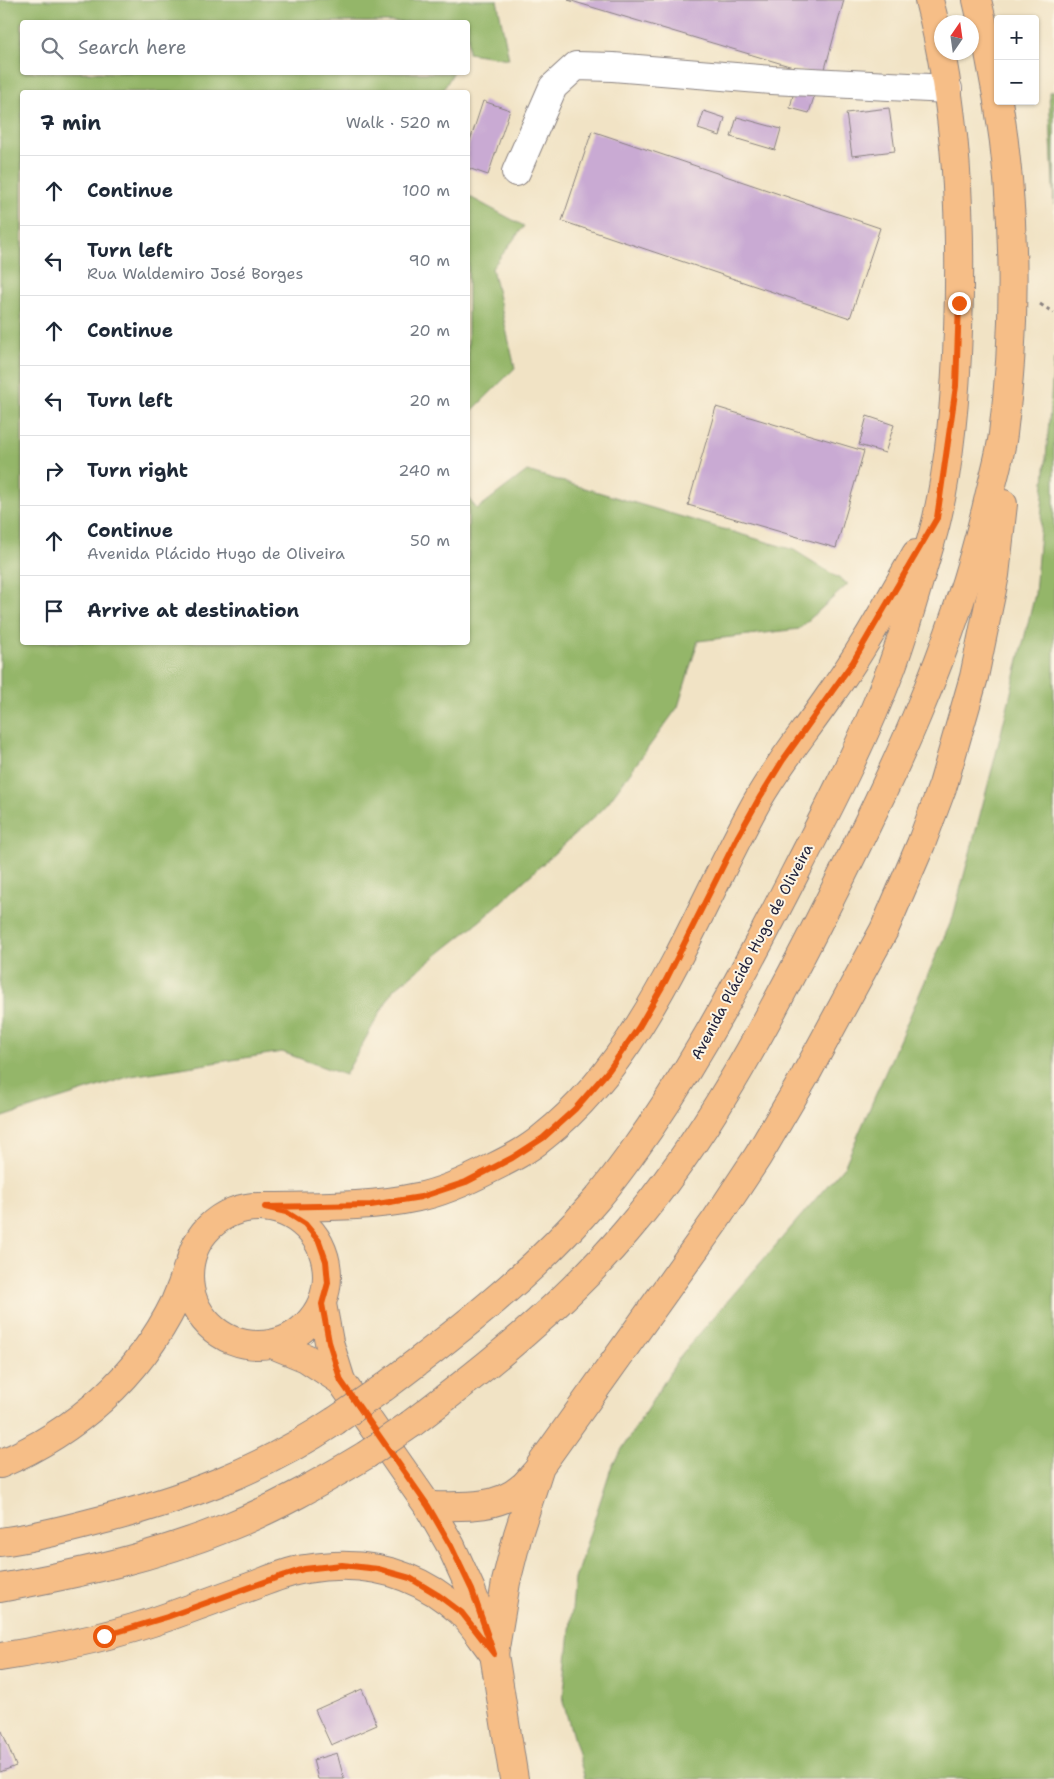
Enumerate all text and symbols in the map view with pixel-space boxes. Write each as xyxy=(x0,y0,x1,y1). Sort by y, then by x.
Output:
north arrow xyxy=(934,15,979,60)
map controls xyxy=(994,15,1039,105)
button: + xyxy=(994,15,1039,60)
search box xyxy=(20,20,470,75)
icon: search xyxy=(38,34,66,62)
text: Search here xyxy=(78,35,187,60)
button: − xyxy=(994,60,1039,105)
text: 7 min xyxy=(40,109,101,137)
text: Walk · 520 m xyxy=(346,112,450,133)
icon: ahead xyxy=(40,177,68,205)
text: Continue xyxy=(87,178,173,203)
text: 100 m xyxy=(402,180,450,201)
text: Turn left xyxy=(87,238,173,263)
icon: left xyxy=(40,247,68,275)
text: 90 m xyxy=(409,250,450,271)
text: Rua Waldemiro José Borges xyxy=(87,263,303,284)
route end xyxy=(948,292,971,315)
icon: ahead xyxy=(40,317,68,345)
text: Continue xyxy=(87,318,173,343)
text: 20 m xyxy=(409,320,450,341)
icon: left xyxy=(40,387,68,415)
text: Turn left xyxy=(87,388,173,413)
text: 20 m xyxy=(409,390,450,411)
icon: right xyxy=(40,457,68,485)
text: Turn right xyxy=(87,458,188,483)
text: 240 m xyxy=(398,460,450,481)
text: Continue xyxy=(87,518,173,543)
icon: ahead xyxy=(40,527,68,555)
text: 50 m xyxy=(410,530,450,551)
text: Avenida Plácido Hugo de Oliveira xyxy=(87,543,345,564)
icon: arrive xyxy=(40,597,68,625)
text: Arrive at destination xyxy=(87,598,299,623)
street label: Avenida Plácido Hugo de Oliveira xyxy=(686,840,818,1063)
route start xyxy=(93,1625,116,1648)

